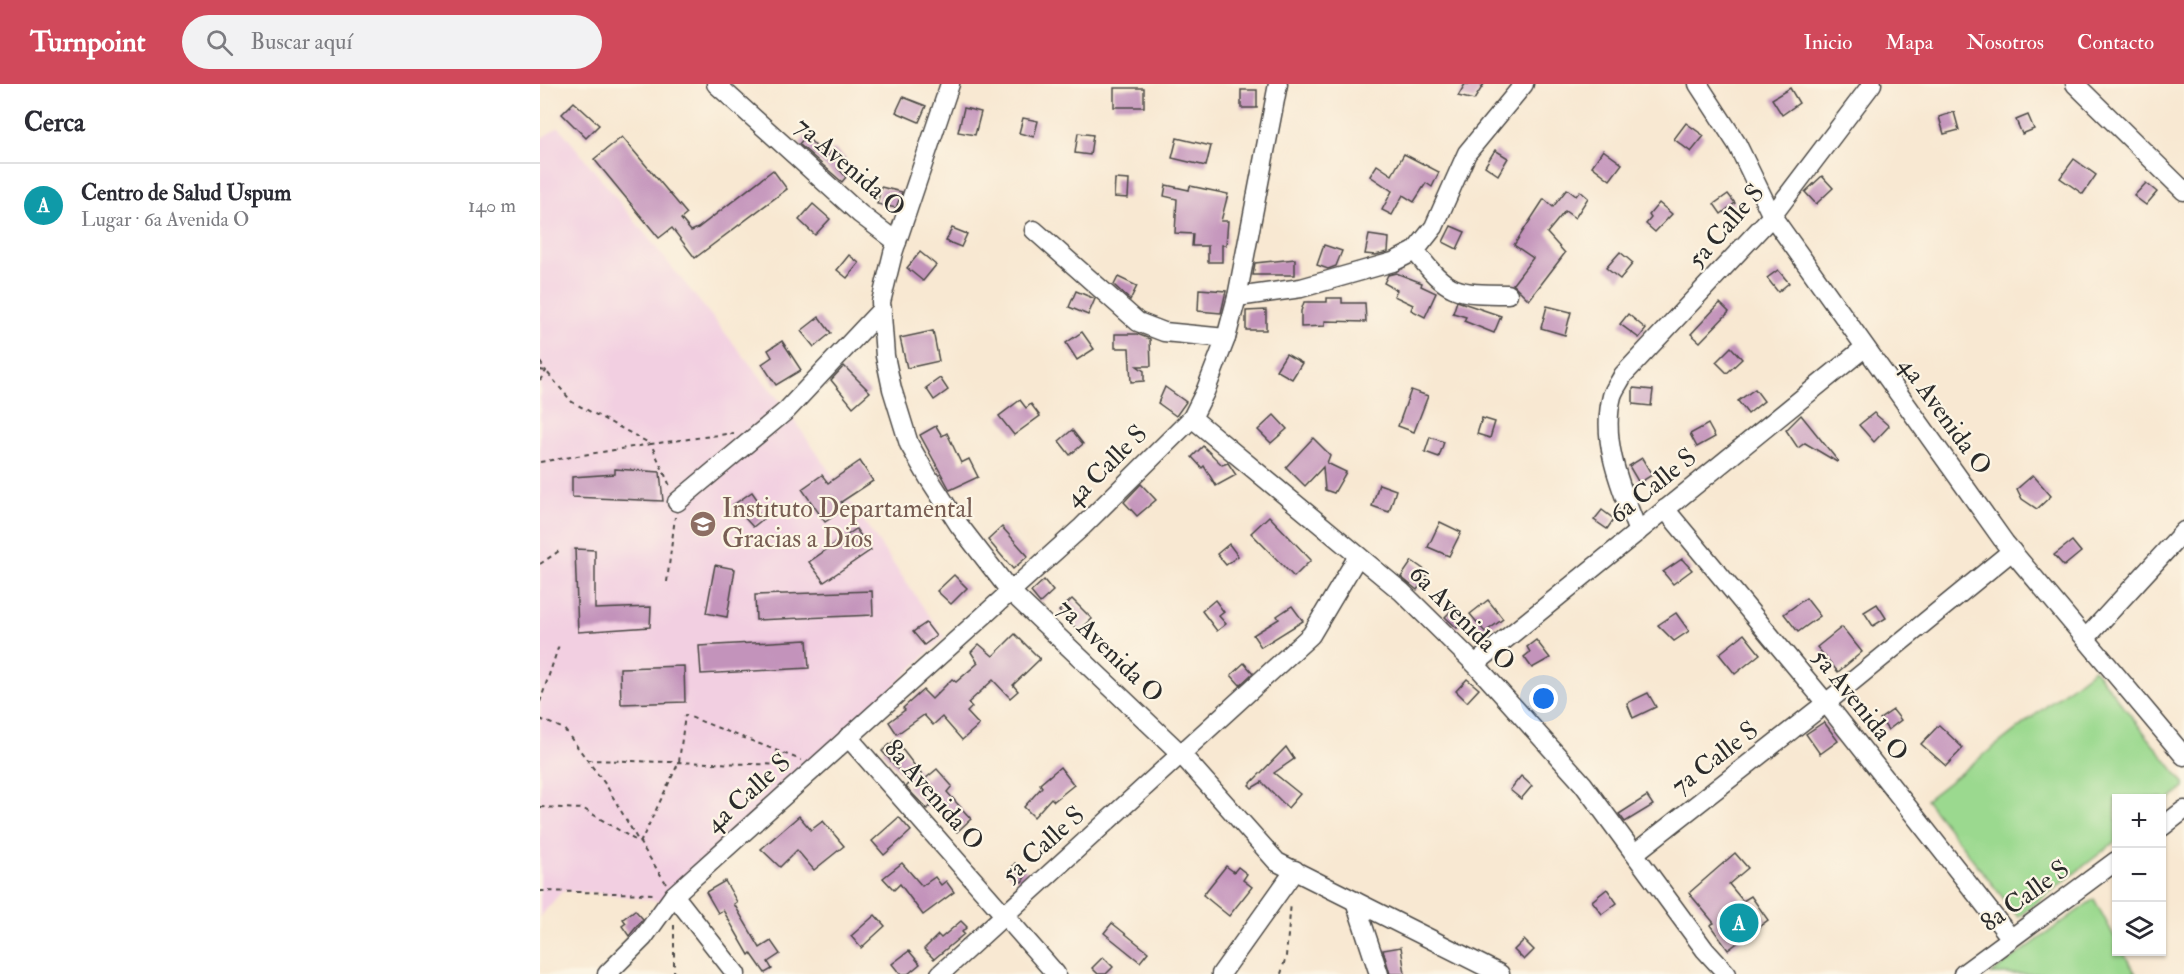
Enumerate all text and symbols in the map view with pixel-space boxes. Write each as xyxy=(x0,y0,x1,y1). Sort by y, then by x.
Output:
search box xyxy=(182,15,602,69)
text: Turnpoint xyxy=(30,25,146,60)
icon: search xyxy=(203,26,236,59)
text: Buscar aquí xyxy=(251,28,352,56)
text: Inicio xyxy=(1803,29,1852,56)
text: Mapa xyxy=(1885,29,1933,56)
text: Nosotros xyxy=(1966,29,2044,56)
text: Contacto xyxy=(2077,29,2154,56)
text: Cerca xyxy=(24,107,85,139)
street label: 7a Avenida O xyxy=(788,110,912,224)
street label: 5a Calle S xyxy=(1681,177,1771,275)
text: Centro de Salud Uspum xyxy=(81,179,291,207)
text: A xyxy=(37,193,50,218)
text: 140 m xyxy=(468,193,516,218)
text: Lugar · 6a Avenida O xyxy=(81,207,249,232)
street label: 4a Avenida O xyxy=(1891,351,1999,481)
street label: 4a Calle S xyxy=(1058,418,1154,514)
street label: 6a Calle S xyxy=(1603,441,1703,531)
place label: Instituto Departamental Gracias a Dios xyxy=(722,493,973,555)
school or university icon: Instituto Departamental Gracias a Dios xyxy=(688,509,718,539)
street label: 6a Avenida O xyxy=(1402,558,1522,678)
street label: 7a Avenida O xyxy=(1050,592,1170,710)
street label: 5a Avenida O xyxy=(1805,642,1915,768)
your location xyxy=(1529,684,1558,713)
street label: 7a Calle S xyxy=(1665,714,1765,802)
street label: 8a Avenida O xyxy=(877,733,991,857)
street label: 4a Calle S xyxy=(699,746,797,840)
map controls xyxy=(2112,794,2166,956)
button: + xyxy=(2112,794,2166,848)
street label: 5a Calle S xyxy=(995,799,1091,891)
button: − xyxy=(2112,848,2166,902)
street label: 8a Calle S xyxy=(1974,853,2076,939)
pin: A xyxy=(1720,900,1758,946)
button: layers xyxy=(2112,902,2166,956)

